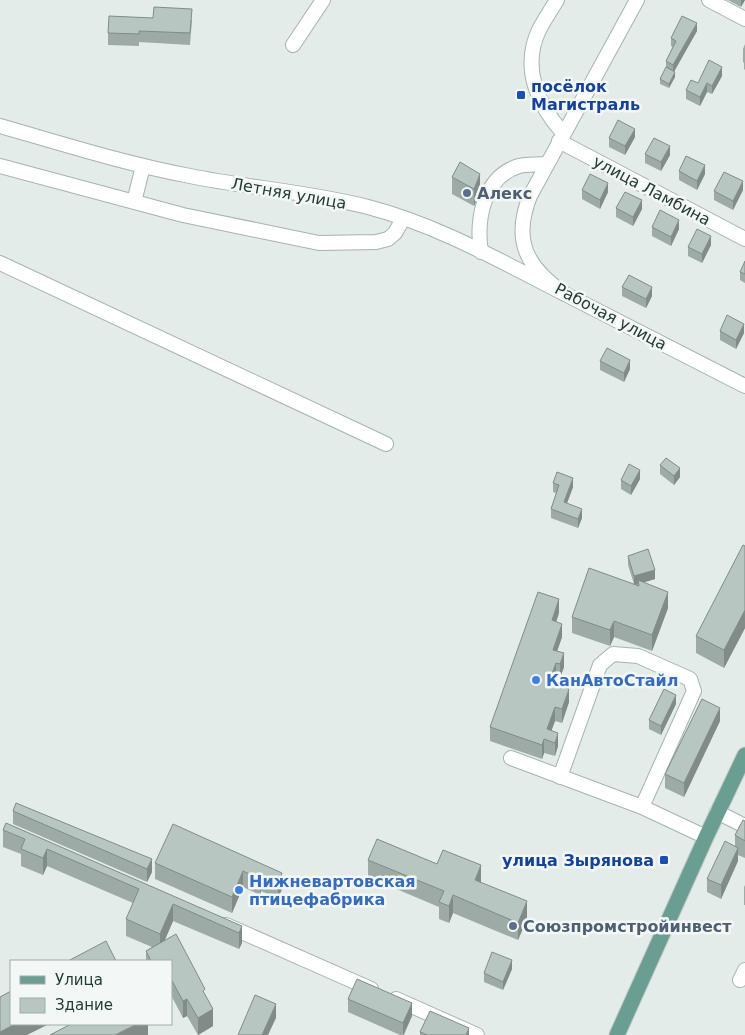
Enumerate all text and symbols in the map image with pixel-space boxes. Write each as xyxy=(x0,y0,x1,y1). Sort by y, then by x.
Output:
place label: посёлок Магистраль xyxy=(531,77,640,114)
marker: посёлок Магистраль xyxy=(515,89,527,101)
street label: улица Ламбина xyxy=(590,151,714,229)
street label: Летняя улица xyxy=(230,174,348,213)
place label: Алекс xyxy=(477,184,532,203)
marker: Алекс xyxy=(461,187,473,199)
street label: Рабочая улица xyxy=(552,279,670,354)
place label: КанАвтоСтайл xyxy=(546,671,678,690)
marker: КанАвтоСтайл xyxy=(530,674,542,686)
place label: улица Зырянова xyxy=(502,851,654,870)
marker: улица Зырянова xyxy=(658,854,670,866)
place label: Нижневартовская птицефабрика xyxy=(249,872,416,909)
marker: Нижневартовская птицефабрика xyxy=(233,884,245,896)
place label: Союзпромстройинвест xyxy=(523,917,732,936)
marker: Союзпромстройинвест xyxy=(507,920,519,932)
legend xyxy=(10,960,172,1025)
text: Улица xyxy=(55,971,103,989)
text: Здание xyxy=(55,996,113,1014)

